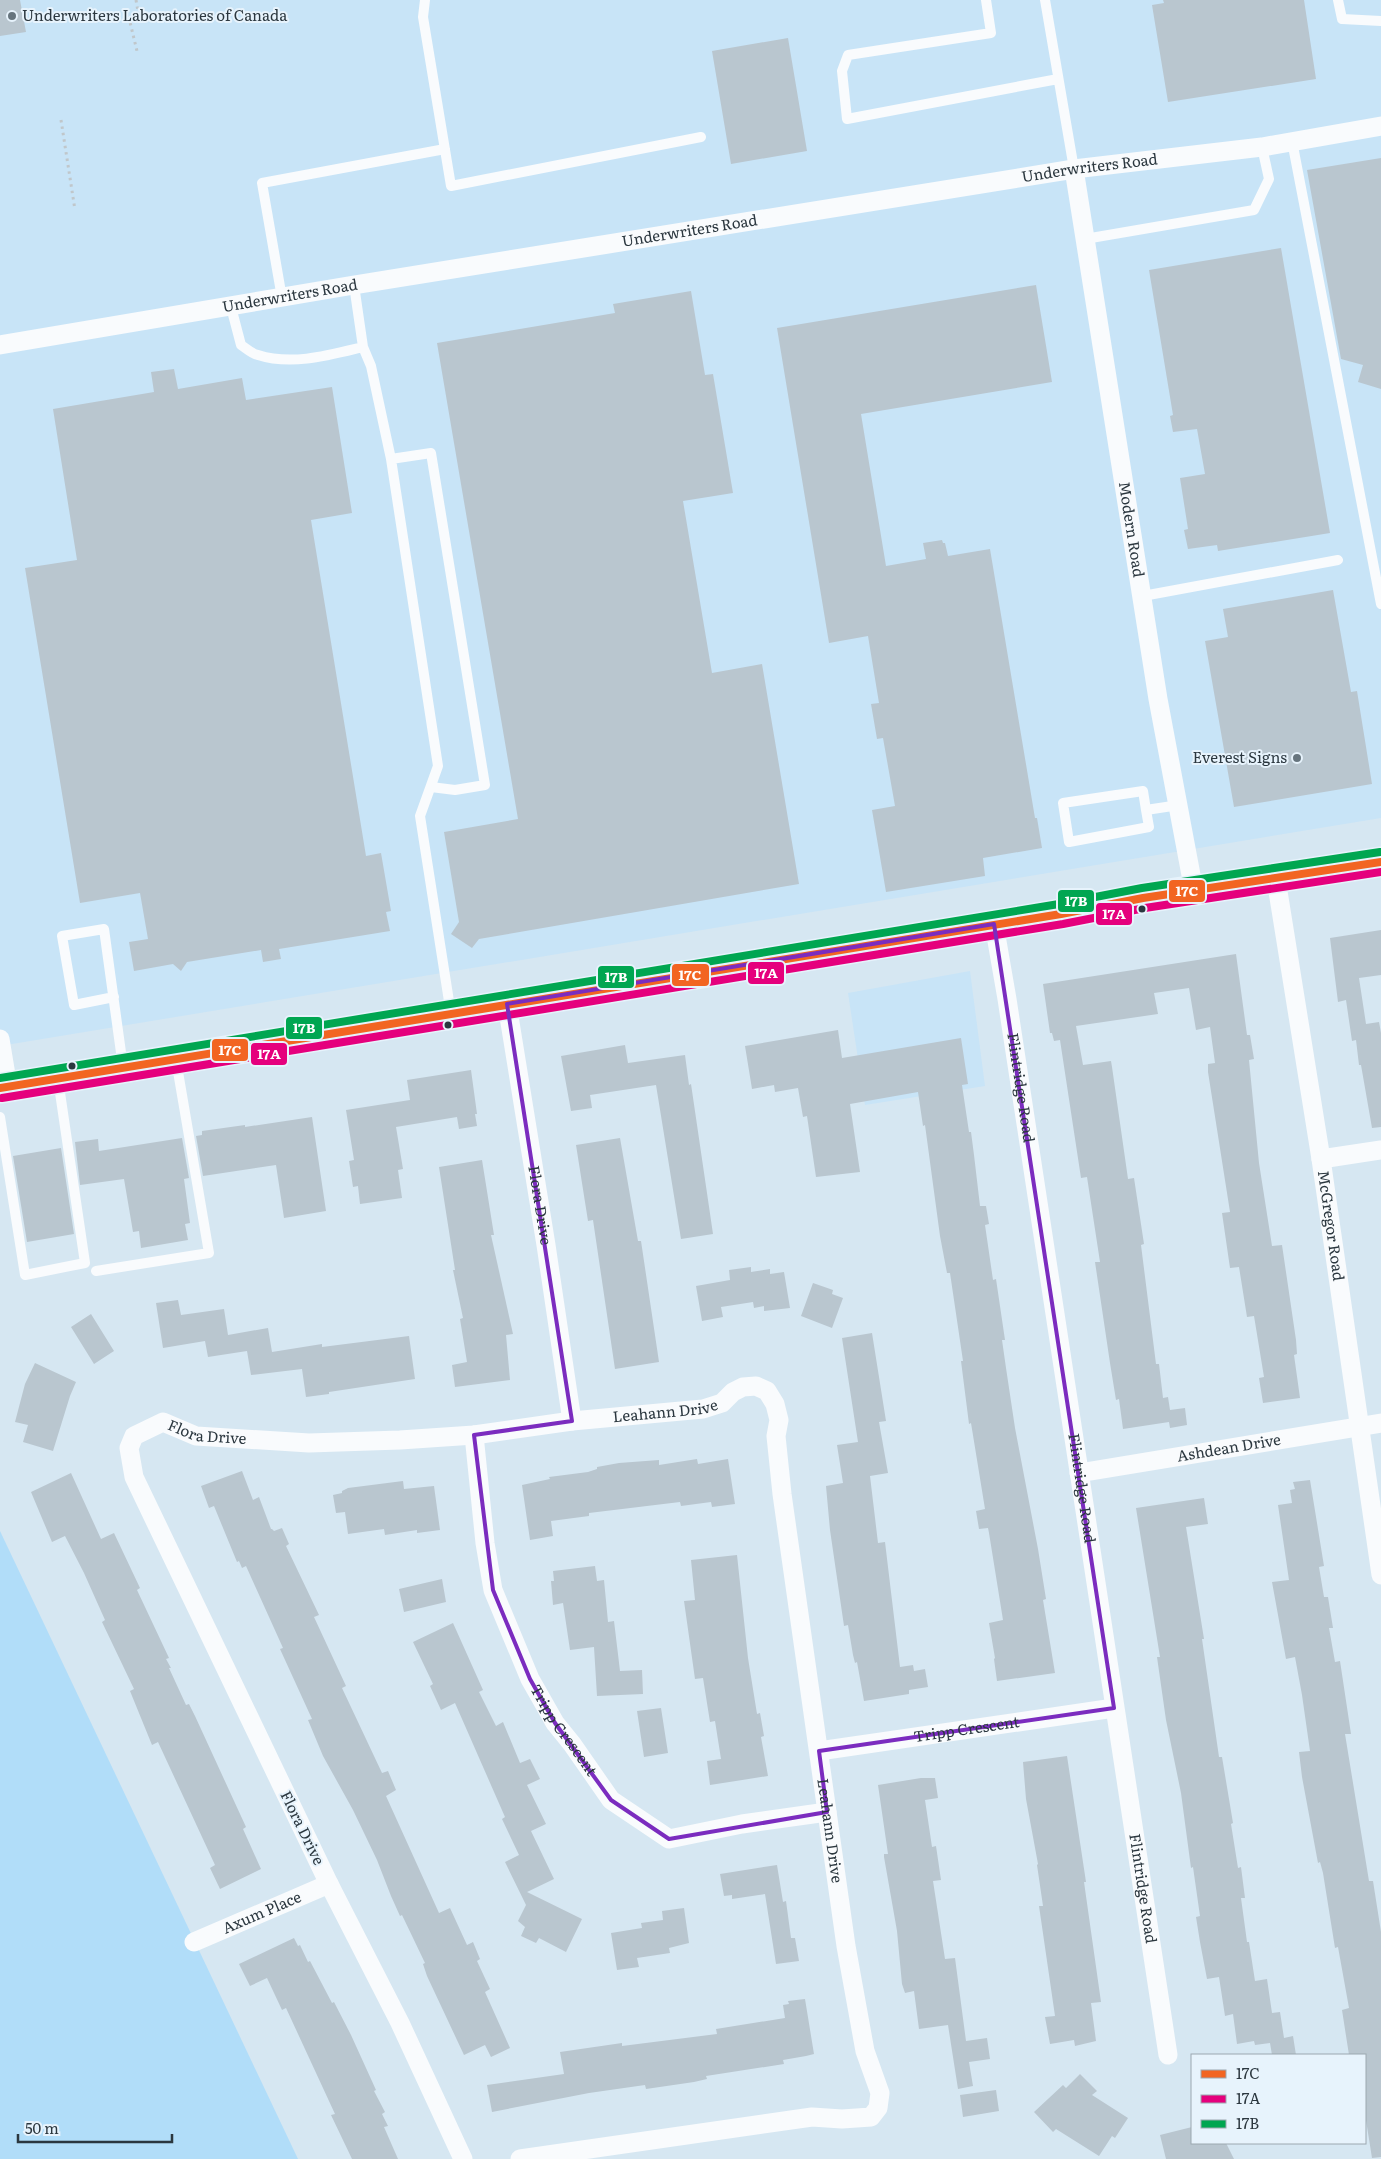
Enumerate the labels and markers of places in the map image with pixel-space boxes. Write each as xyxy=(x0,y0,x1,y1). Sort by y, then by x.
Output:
place label: Underwriters Laboratories of Canada xyxy=(22,3,288,26)
marker: Underwriters Laboratories of Canada xyxy=(6,10,18,22)
place label: Everest Signs xyxy=(1193,745,1287,768)
marker: Everest Signs xyxy=(1291,752,1303,764)
unlabelled marker xyxy=(1137,904,1147,914)
unlabelled marker xyxy=(443,1020,453,1030)
unlabelled marker xyxy=(67,1061,77,1071)

